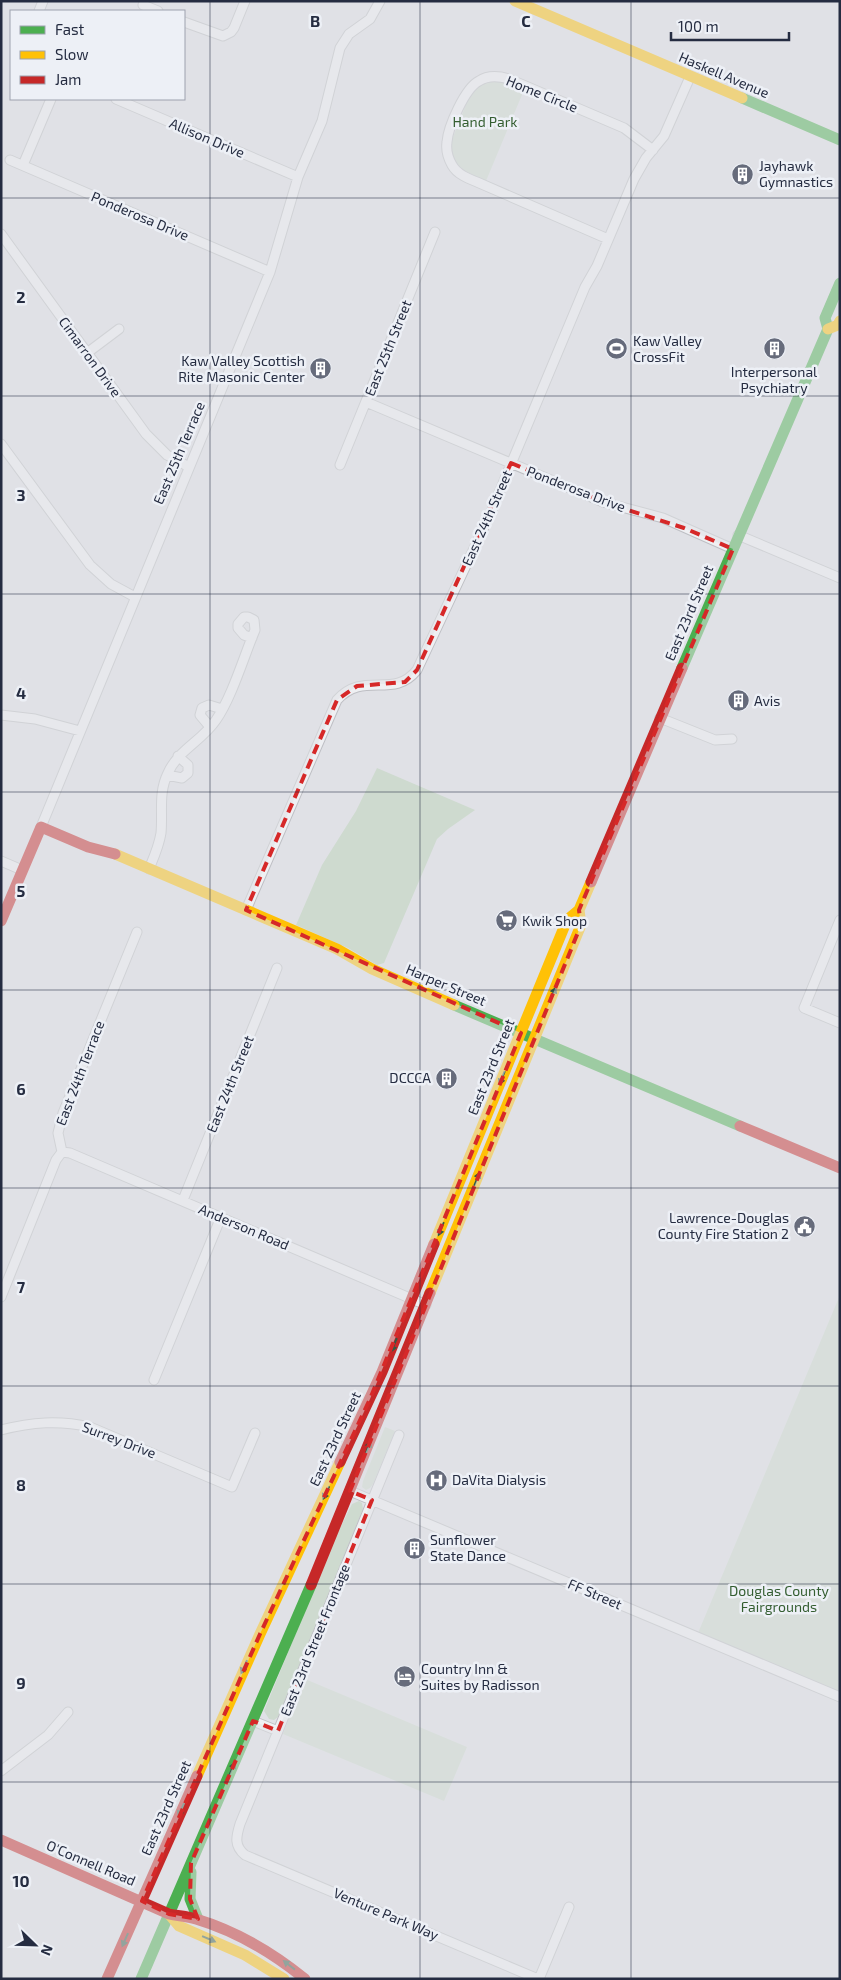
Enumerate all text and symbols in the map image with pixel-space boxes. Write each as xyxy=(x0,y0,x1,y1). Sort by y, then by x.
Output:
legend xyxy=(10,10,185,100)
scale bar xyxy=(671,10,788,42)
text: B xyxy=(310,11,320,30)
text: C xyxy=(521,11,531,30)
text: 100 m xyxy=(678,17,719,35)
text: Fast xyxy=(55,20,85,38)
text: Slow xyxy=(55,45,89,63)
street label: Haskell Avenue xyxy=(677,48,772,101)
text: Jam xyxy=(55,70,81,88)
street label: Home Circle xyxy=(504,71,580,116)
park label: Hand Park xyxy=(453,113,517,130)
street label: Allison Drive xyxy=(167,114,247,161)
place label: Jayhawk Gymnastics xyxy=(759,157,833,190)
building icon: Jayhawk Gymnastics xyxy=(731,162,755,186)
street label: Ponderosa Drive xyxy=(89,187,192,244)
text: 2 xyxy=(16,287,26,306)
street label: East 25th Street xyxy=(361,297,415,398)
street label: Cimarron Drive xyxy=(56,313,125,400)
place label: Kaw Valley CrossFit xyxy=(633,332,703,365)
sports icon: Kaw Valley CrossFit xyxy=(605,337,629,361)
building icon: Interpersonal Psychiatry xyxy=(762,337,786,361)
place label: Kaw Valley Scottish Rite Masonic Center xyxy=(178,352,305,385)
building icon: Kaw Valley Scottish Rite Masonic Center xyxy=(309,357,333,381)
place label: Interpersonal Psychiatry xyxy=(731,363,818,396)
street label: East 25th Terrace xyxy=(149,399,208,507)
street label: Ponderosa Drive xyxy=(524,462,628,515)
street label: East 24th Street xyxy=(458,467,515,568)
text: 3 xyxy=(16,485,26,504)
street label: East 23rd Street xyxy=(661,562,716,663)
text: 4 xyxy=(16,683,26,702)
building icon: Avis xyxy=(726,689,750,713)
place label: Avis xyxy=(754,692,780,709)
text: 5 xyxy=(17,881,26,900)
supermarket icon: Kwik Shop xyxy=(494,909,518,933)
place label: Kwik Shop xyxy=(522,912,587,929)
street label: Harper Street xyxy=(403,960,489,1009)
one-way arrow xyxy=(549,987,557,1001)
street label: East 23rd Street xyxy=(463,1016,518,1117)
street label: East 24th Terrace xyxy=(52,1018,107,1128)
street label: East 24th Street xyxy=(202,1033,257,1135)
building icon: DCCCA xyxy=(435,1066,459,1090)
place label: DCCCA xyxy=(389,1069,431,1086)
one-way arrow xyxy=(498,1071,506,1085)
text: 6 xyxy=(16,1079,26,1098)
one-way arrow xyxy=(473,1171,481,1186)
street label: Anderson Road xyxy=(196,1200,292,1253)
place label: Lawrence-Douglas County Fire Station 2 xyxy=(658,1209,789,1242)
public building icon: Lawrence-Douglas County Fire Station 2 xyxy=(793,1214,817,1238)
one-way arrow xyxy=(436,1222,444,1236)
text: 7 xyxy=(17,1277,26,1296)
one-way arrow xyxy=(389,1337,397,1352)
street label: East 23rd Street xyxy=(305,1389,364,1489)
street label: Surrey Drive xyxy=(80,1418,159,1461)
one-way arrow xyxy=(364,1441,372,1455)
hospital icon: DaVita Dialysis xyxy=(424,1468,448,1492)
place label: DaVita Dialysis xyxy=(452,1471,546,1488)
text: 8 xyxy=(16,1475,26,1494)
one-way arrow xyxy=(322,1485,331,1500)
place label: Sunflower State Dance xyxy=(430,1531,506,1564)
building icon: Sunflower State Dance xyxy=(402,1536,426,1560)
street label: East 23rd Street Frontage xyxy=(276,1561,353,1718)
street label: FF Street xyxy=(566,1575,625,1612)
park label: Douglas County Fairgrounds xyxy=(729,1582,830,1615)
one-way arrow xyxy=(240,1660,248,1674)
place label: Country Inn & Suites by Radisson xyxy=(421,1660,540,1693)
hotel icon: Country Inn & Suites by Radisson xyxy=(393,1665,417,1689)
text: 9 xyxy=(16,1673,26,1692)
street label: East 23rd Street xyxy=(137,1758,194,1858)
one-way arrow xyxy=(229,1762,237,1776)
one-way arrow xyxy=(177,1803,185,1817)
street label: O'Connell Road xyxy=(44,1836,138,1889)
text: 10 xyxy=(12,1871,30,1890)
street label: Venture Park Way xyxy=(331,1884,442,1944)
north arrow xyxy=(10,1920,60,1970)
one-way arrow xyxy=(120,1933,128,1947)
one-way arrow xyxy=(202,1935,216,1943)
text: N xyxy=(38,1942,57,1958)
one-way arrow xyxy=(283,1960,296,1971)

